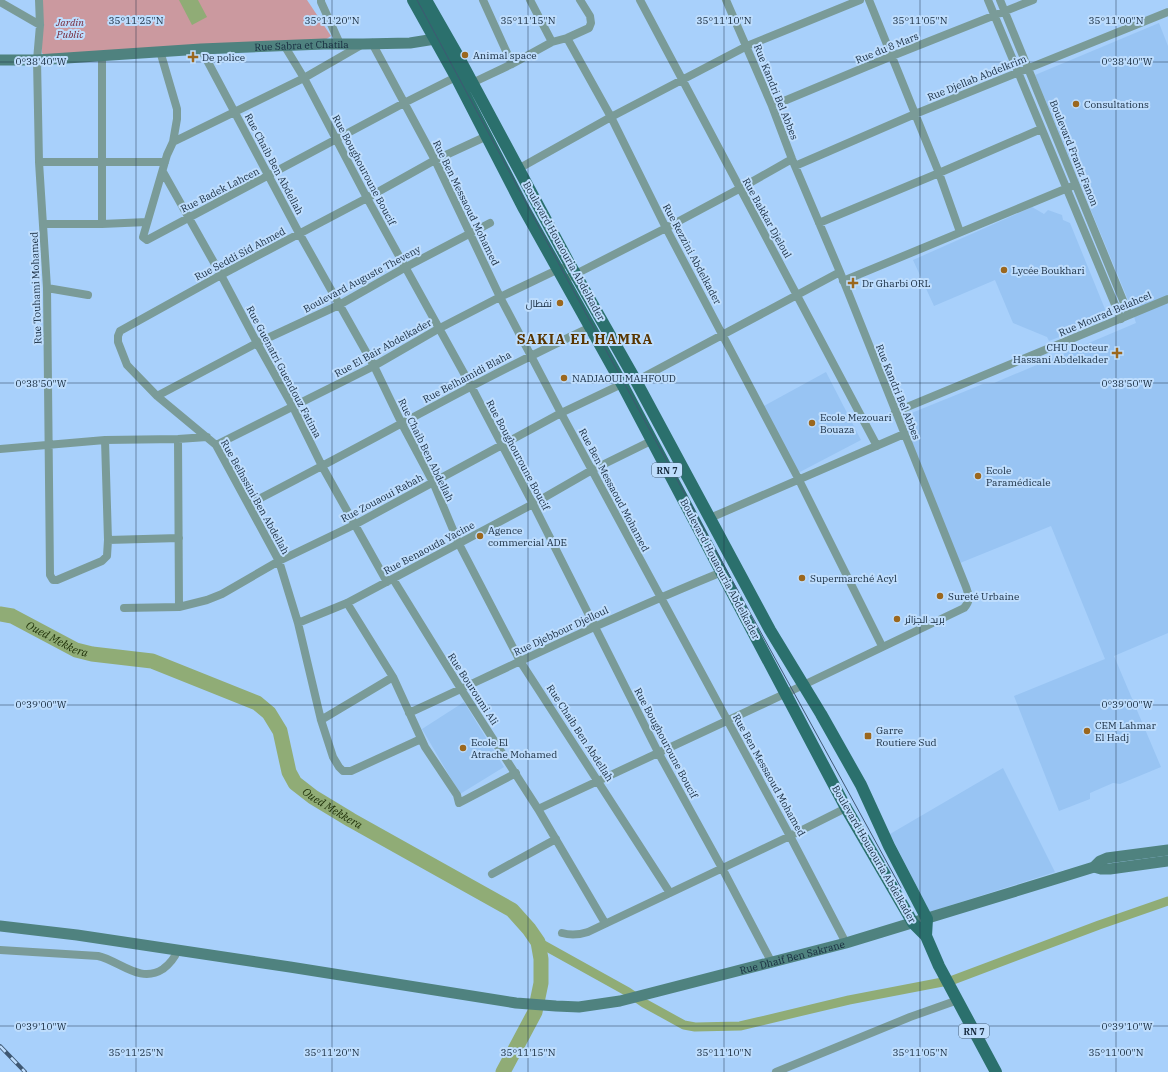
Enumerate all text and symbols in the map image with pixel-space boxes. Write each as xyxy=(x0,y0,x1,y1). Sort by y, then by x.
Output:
text: 35°11'25"N xyxy=(109,14,164,27)
text: 35°11'20"N xyxy=(305,14,360,27)
text: 35°11'15"N xyxy=(501,14,556,27)
text: 35°11'10"N xyxy=(697,14,752,27)
text: 35°11'05"N xyxy=(893,14,948,27)
text: 35°11'00"N xyxy=(1089,14,1144,27)
park label: Jardin Public xyxy=(55,16,84,41)
street label: Rue du 8 Mars xyxy=(854,29,921,67)
street label: Rue Sabra et Chatila xyxy=(254,38,349,53)
street label: Rue Kandri Bel Abbes xyxy=(751,42,801,142)
place label: Animal space xyxy=(473,49,537,62)
marker: Animal space xyxy=(460,50,470,60)
marker: De police xyxy=(187,51,199,63)
place label: De police xyxy=(202,51,245,64)
street label: Rue Djellab Abdelkrim xyxy=(925,52,1029,104)
text: 0°38'40"W xyxy=(15,55,67,68)
text: 0°38'40"W xyxy=(1101,55,1153,68)
street label: Boulevard Frantz Fanon xyxy=(1047,98,1101,209)
place label: Consultations xyxy=(1084,98,1149,111)
marker: Consultations xyxy=(1071,99,1081,109)
street label: Rue Chaib Ben Abdellah xyxy=(242,111,306,217)
street label: Rue Boughouroune Boucif xyxy=(329,113,399,228)
street label: Rue Ben Messaoud Mohamed xyxy=(430,138,502,268)
street label: Rue Badek Lahcen xyxy=(178,164,262,215)
street label: Rue Bakkar Djeloul xyxy=(740,176,794,260)
street label: Boulevard Houaouria Abdelkader xyxy=(520,179,608,323)
street label: Rue Rezzini Abdelkader xyxy=(660,201,724,307)
street label: Rue Seddi Sid Ahmed xyxy=(192,225,288,283)
street label: Rue Touhami Mohamed xyxy=(28,232,44,344)
street label: Boulevard Auguste Theveny xyxy=(301,242,424,316)
place label: Lycée Boukhari xyxy=(1012,264,1085,277)
marker: Lycée Boukhari xyxy=(999,265,1009,275)
marker: Dr Gharbi ORL xyxy=(847,277,859,289)
place label: Dr Gharbi ORL xyxy=(862,277,930,290)
street label: Rue Mourad Belahcel xyxy=(1057,289,1153,339)
place label: نفطال xyxy=(526,297,552,310)
marker: نفطال xyxy=(555,298,565,308)
street label: Rue Guenatri Guendouz Fatima xyxy=(244,304,325,441)
street label: Rue El Bair Abdelkader xyxy=(332,316,434,380)
district label: SAKIA EL HAMRA xyxy=(517,330,653,348)
place label: CHU Docteur Hassani Abdelkader xyxy=(1013,341,1109,366)
street label: Rue Kandri Bel Abbes xyxy=(873,342,923,442)
marker: CHU Docteur Hassani Abdelkader xyxy=(1111,347,1123,359)
street label: Rue Belhamidi Blaha xyxy=(421,348,514,406)
place label: NADJAOUI MAHFOUD xyxy=(572,372,676,385)
marker: NADJAOUI MAHFOUD xyxy=(559,373,569,383)
text: 0°38'50"W xyxy=(15,377,67,390)
text: 0°38'50"W xyxy=(1101,377,1153,390)
street label: Rue Chaib Ben Abdellah xyxy=(395,396,457,504)
street label: Rue Boughouroune Boucif xyxy=(483,398,553,513)
place label: Ecole Mezouari Bouaza xyxy=(820,411,892,436)
marker: Ecole Mezouari Bouaza xyxy=(807,418,817,428)
street label: Rue Ben Messaoud Mohamed xyxy=(576,426,652,554)
street label: Rue Belhssini Ben Abdellah xyxy=(218,437,292,557)
road number: RN 7 xyxy=(652,463,682,477)
place label: Ecole Paramédicale xyxy=(986,464,1051,489)
street label: Rue Zouaoui Rabah xyxy=(339,471,425,525)
marker: Ecole Paramédicale xyxy=(973,471,983,481)
street label: Boulevard Houaouria Abdelkader xyxy=(677,497,763,642)
street label: Rue Benaouda Yacine xyxy=(381,518,477,578)
place label: Agence commercial ADE xyxy=(488,524,567,549)
marker: Agence commercial ADE xyxy=(475,531,485,541)
place label: Supermarché Acyl xyxy=(810,572,897,585)
marker: Supermarché Acyl xyxy=(797,573,807,583)
place label: Sureté Urbaine xyxy=(948,590,1019,603)
marker: Sureté Urbaine xyxy=(935,591,945,601)
street label: Rue Djebbour Djelloul xyxy=(512,603,610,659)
place label: بريد الجزائر xyxy=(904,613,945,626)
marker: بريد الجزائر xyxy=(892,614,902,624)
water label: Oued Mekkera xyxy=(24,618,90,660)
street label: Rue Bouroumi Ali xyxy=(445,651,501,727)
street label: Rue Chaib Ben Abdellah xyxy=(544,682,616,784)
street label: Rue Boughouroune Boucif xyxy=(631,686,701,801)
text: 0°39'00"W xyxy=(15,698,67,711)
text: 0°39'00"W xyxy=(1101,698,1153,711)
street label: Rue Ben Messaoud Mohamed xyxy=(730,712,808,838)
place label: CEM Lahmar El Hadj xyxy=(1095,719,1157,744)
place label: Garre Routiere Sud xyxy=(876,724,937,749)
marker: CEM Lahmar El Hadj xyxy=(1082,726,1092,736)
marker: Garre Routiere Sud xyxy=(863,731,873,741)
place label: Ecole El Atrache Mohamed xyxy=(471,736,557,761)
marker: Ecole El Atrache Mohamed xyxy=(458,743,468,753)
street label: Boulevard Houaouria Abdelkader xyxy=(829,783,919,926)
water label: Oued Mekkera xyxy=(300,784,365,832)
street label: Rue Dhaif Ben Sakrane xyxy=(738,937,846,977)
text: 0°39'10"W xyxy=(15,1020,67,1033)
text: 0°39'10"W xyxy=(1101,1020,1153,1033)
road number: RN 7 xyxy=(959,1024,989,1038)
text: 35°11'25"N xyxy=(109,1046,164,1059)
text: 35°11'20"N xyxy=(305,1046,360,1059)
text: 35°11'15"N xyxy=(501,1046,556,1059)
text: 35°11'10"N xyxy=(697,1046,752,1059)
text: 35°11'05"N xyxy=(893,1046,948,1059)
text: 35°11'00"N xyxy=(1089,1046,1144,1059)

